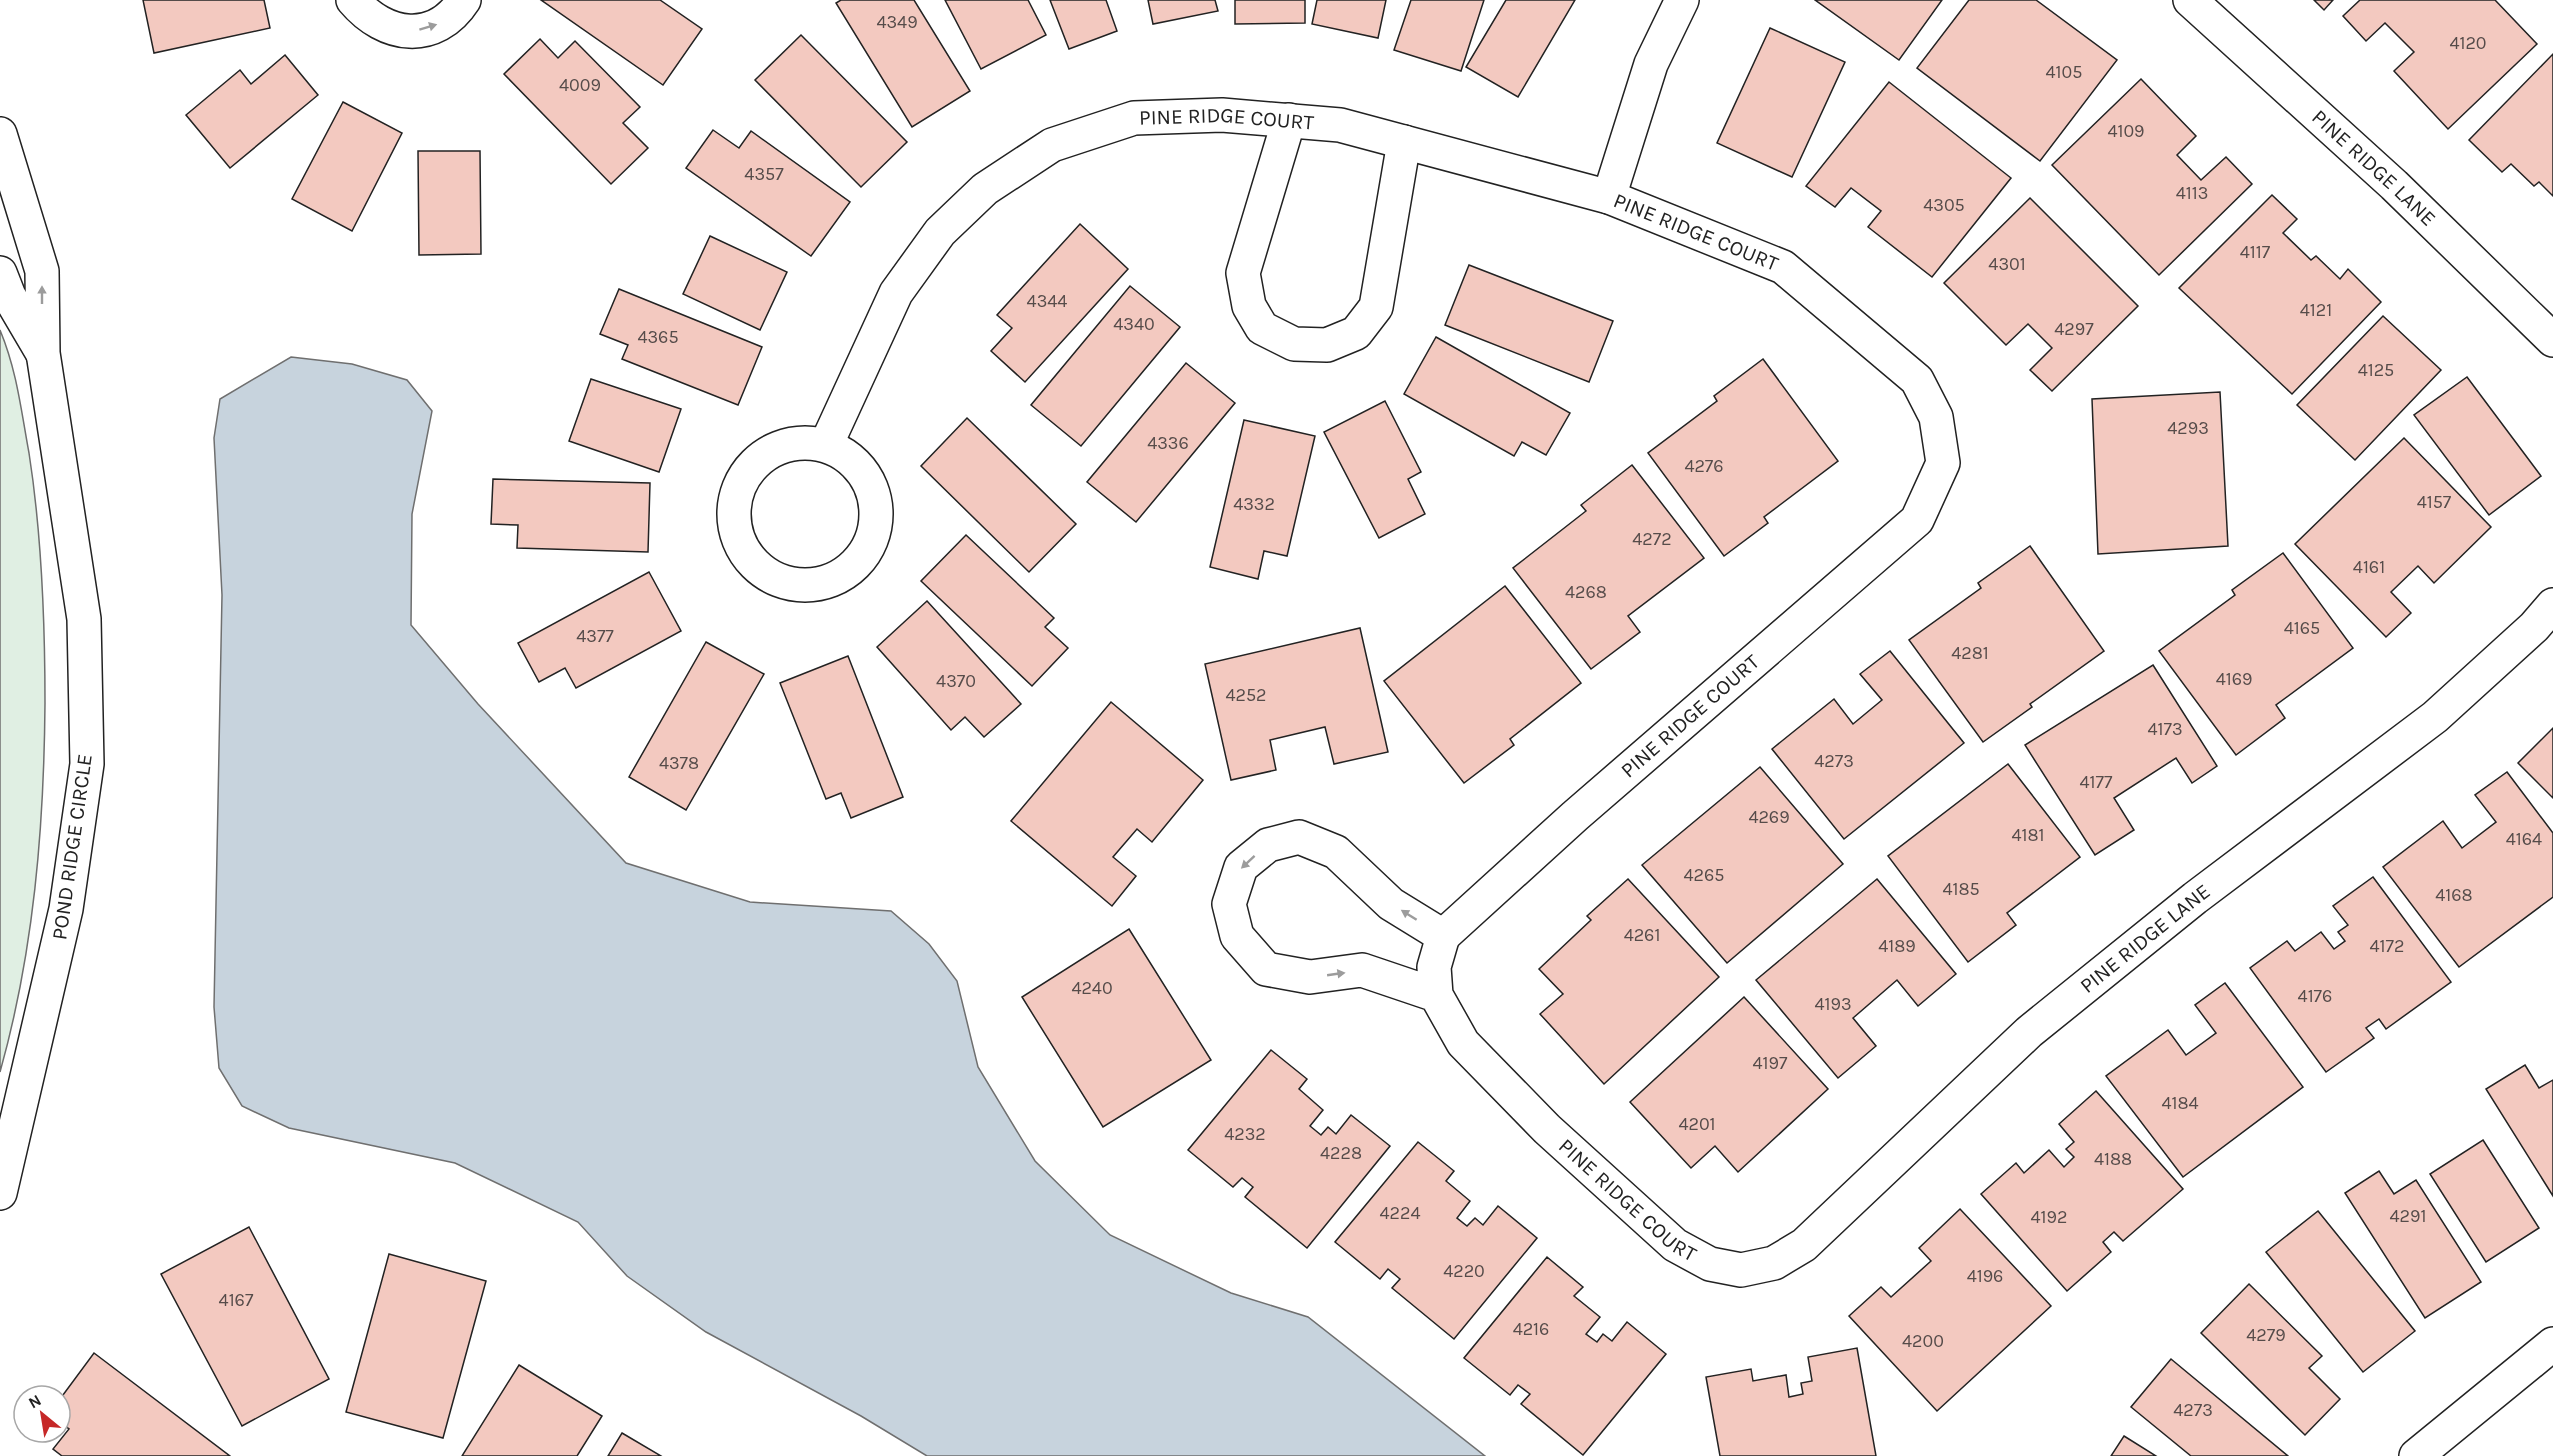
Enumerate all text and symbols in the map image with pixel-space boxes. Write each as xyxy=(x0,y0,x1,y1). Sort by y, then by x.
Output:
house number: 4349 xyxy=(876,11,918,33)
one-way arrow xyxy=(419,22,437,31)
house number: 4120 xyxy=(2449,32,2487,54)
house number: 4105 xyxy=(2046,61,2082,83)
house number: 4009 xyxy=(559,74,601,96)
street label: PINE RIDGE COURT xyxy=(1139,103,1315,135)
street label: PINE RIDGE LANE xyxy=(2307,105,2441,231)
house number: 4109 xyxy=(2107,120,2145,142)
house number: 4357 xyxy=(744,163,784,185)
house number: 4113 xyxy=(2176,182,2208,204)
street label: PINE RIDGE COURT xyxy=(1610,188,1782,276)
house number: 4305 xyxy=(1923,194,1965,216)
house number: 4117 xyxy=(2240,241,2271,263)
house number: 4301 xyxy=(1988,253,2026,275)
one-way arrow xyxy=(37,285,47,304)
house number: 4344 xyxy=(1027,290,1067,312)
house number: 4121 xyxy=(2300,299,2332,321)
house number: 4340 xyxy=(1113,313,1155,335)
house number: 4297 xyxy=(2054,318,2094,340)
house number: 4365 xyxy=(637,326,679,348)
house number: 4125 xyxy=(2358,359,2394,381)
house number: 4293 xyxy=(2167,417,2209,439)
house number: 4336 xyxy=(1147,432,1189,454)
house number: 4276 xyxy=(1684,455,1724,477)
house number: 4157 xyxy=(2417,491,2452,513)
house number: 4332 xyxy=(1233,493,1275,515)
house number: 4272 xyxy=(1632,528,1672,550)
house number: 4161 xyxy=(2353,556,2385,578)
house number: 4268 xyxy=(1565,581,1607,603)
house number: 4165 xyxy=(2284,617,2320,639)
house number: 4377 xyxy=(576,625,614,647)
house number: 4281 xyxy=(1951,642,1989,664)
street label: PINE RIDGE COURT xyxy=(1616,649,1764,782)
house number: 4169 xyxy=(2216,668,2252,690)
house number: 4370 xyxy=(936,670,976,692)
house number: 4252 xyxy=(1225,684,1267,706)
house number: 4173 xyxy=(2147,718,2183,740)
house number: 4273 xyxy=(1814,750,1854,772)
house number: 4378 xyxy=(659,752,699,774)
street label: POND RIDGE CIRCLE xyxy=(47,753,97,941)
house number: 4177 xyxy=(2080,771,2113,793)
house number: 4269 xyxy=(1748,806,1790,828)
house number: 4181 xyxy=(2011,824,2045,846)
house number: 4164 xyxy=(2506,828,2542,850)
one-way arrow xyxy=(1241,855,1256,869)
house number: 4265 xyxy=(1684,864,1724,886)
house number: 4185 xyxy=(1942,878,1980,900)
street label: PINE RIDGE LANE xyxy=(2075,879,2215,998)
house number: 4168 xyxy=(2435,884,2473,906)
one-way arrow xyxy=(1401,909,1417,920)
house number: 4261 xyxy=(1624,924,1660,946)
house number: 4189 xyxy=(1878,935,1916,957)
house number: 4172 xyxy=(2370,935,2404,957)
one-way arrow xyxy=(1326,969,1345,979)
house number: 4240 xyxy=(1071,977,1113,999)
house number: 4176 xyxy=(2298,985,2332,1007)
house number: 4193 xyxy=(1814,993,1852,1015)
house number: 4197 xyxy=(1753,1052,1788,1074)
house number: 4184 xyxy=(2161,1092,2199,1114)
house number: 4201 xyxy=(1678,1113,1716,1135)
house number: 4232 xyxy=(1224,1123,1266,1145)
street label: PINE RIDGE COURT xyxy=(1554,1134,1701,1267)
house number: 4228 xyxy=(1320,1142,1362,1164)
house number: 4188 xyxy=(2094,1148,2132,1170)
house number: 4224 xyxy=(1380,1202,1420,1224)
house number: 4291 xyxy=(2390,1205,2426,1227)
house number: 4192 xyxy=(2031,1206,2067,1228)
house number: 4220 xyxy=(1443,1260,1485,1282)
house number: 4196 xyxy=(1967,1265,2003,1287)
house number: 4167 xyxy=(219,1289,254,1311)
house number: 4216 xyxy=(1513,1318,1549,1340)
house number: 4279 xyxy=(2246,1324,2286,1346)
house number: 4200 xyxy=(1902,1330,1944,1352)
north arrow xyxy=(12,1384,72,1444)
text: N xyxy=(25,1390,44,1413)
house number: 4273 xyxy=(2173,1399,2213,1421)

